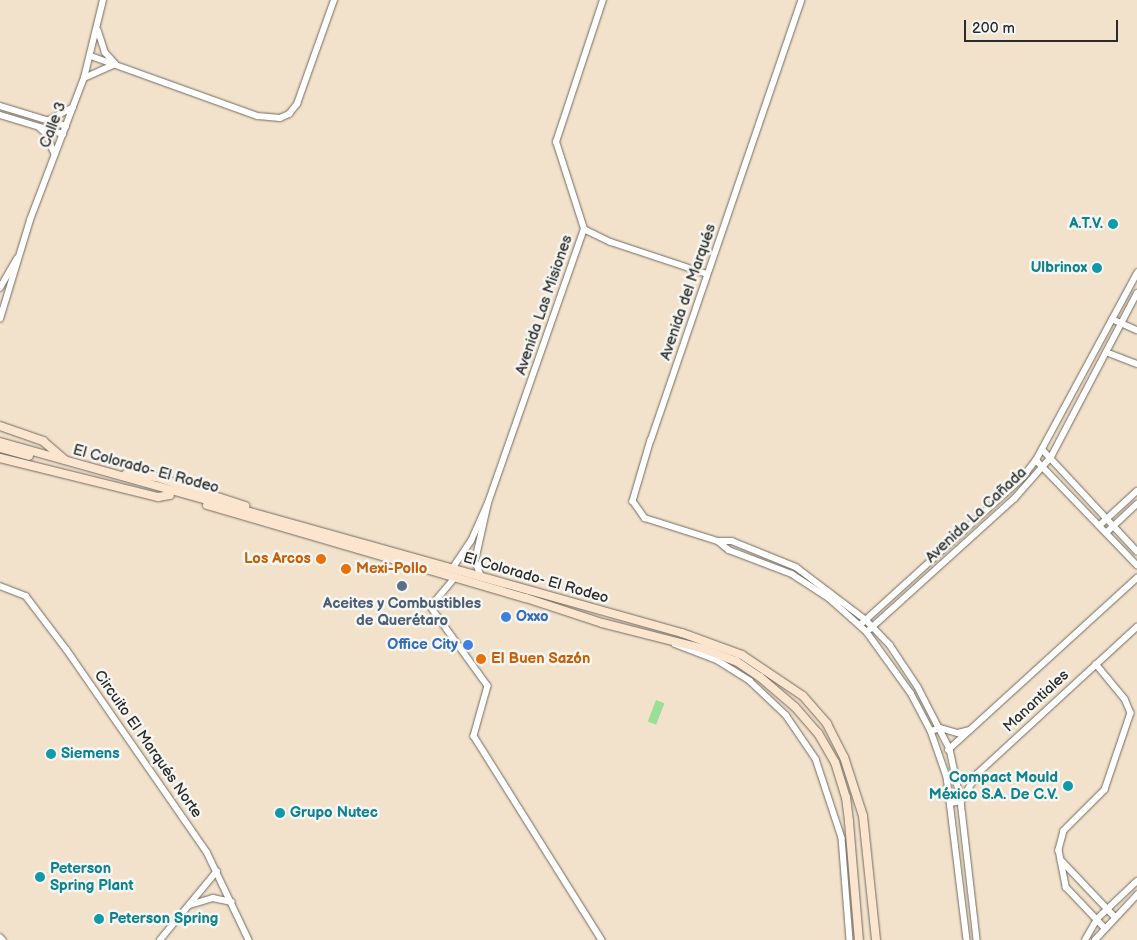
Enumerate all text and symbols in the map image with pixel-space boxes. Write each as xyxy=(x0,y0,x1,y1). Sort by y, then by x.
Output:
scale bar xyxy=(967,10,1121,42)
text: 200 m xyxy=(972,19,1015,38)
street label: Calle 3 xyxy=(36,99,70,151)
place label: A.T.V. xyxy=(1069,215,1103,233)
marker: A.T.V. xyxy=(1107,218,1119,230)
street label: Avenida del Marqués xyxy=(656,222,720,362)
street label: Avenida Las Misiones xyxy=(512,233,576,377)
place label: Ulbrinox xyxy=(1031,259,1087,277)
marker: Ulbrinox xyxy=(1091,262,1103,274)
street label: El Colorado- El Rodeo xyxy=(71,441,221,497)
street label: Avenida La Cañada xyxy=(922,463,1030,567)
street label: El Colorado- El Rodeo xyxy=(461,549,611,607)
place label: Los Arcos xyxy=(244,550,311,568)
marker: Los Arcos xyxy=(315,553,327,565)
place label: Mexi-Pollo xyxy=(356,560,427,578)
marker: Mexi-Pollo xyxy=(340,563,352,575)
marker: Aceites y Combustibles de Querétaro xyxy=(396,580,408,592)
place label: Aceites y Combustibles de Querétaro xyxy=(323,594,481,629)
place label: Oxxo xyxy=(516,608,549,626)
marker: Oxxo xyxy=(500,611,512,623)
place label: Office City xyxy=(387,636,458,654)
marker: Office City xyxy=(462,639,474,651)
place label: El Buen Sazón xyxy=(491,650,590,668)
marker: El Buen Sazón xyxy=(475,653,487,665)
street label: Manantiales xyxy=(1000,666,1072,736)
street label: Circuito El Marqués Norte xyxy=(90,667,206,821)
place label: Siemens xyxy=(61,745,120,763)
marker: Siemens xyxy=(45,748,57,760)
place label: Compact Mould México S.A. De C.V. xyxy=(929,768,1058,803)
marker: Compact Mould México S.A. De C.V. xyxy=(1062,780,1074,792)
place label: Grupo Nutec xyxy=(290,804,378,822)
marker: Grupo Nutec xyxy=(274,807,286,819)
place label: Peterson Spring Plant xyxy=(50,859,133,894)
marker: Peterson Spring Plant xyxy=(34,871,46,883)
place label: Peterson Spring xyxy=(109,910,218,928)
marker: Peterson Spring xyxy=(93,913,105,925)

